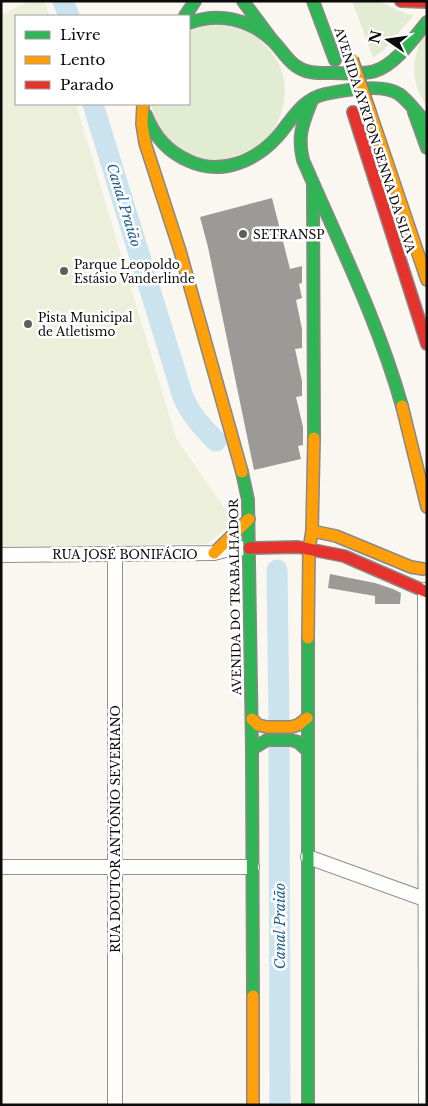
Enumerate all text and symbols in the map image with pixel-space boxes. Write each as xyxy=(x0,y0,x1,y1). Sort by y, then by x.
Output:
legend xyxy=(15,15,190,105)
north arrow xyxy=(363,15,413,65)
street label: AVENIDA AYRTON SENNA DA SILVA xyxy=(331,24,419,256)
text: Livre xyxy=(60,25,101,44)
text: Lento xyxy=(60,50,106,69)
text: Parado xyxy=(60,75,114,94)
water label: Canal Praião xyxy=(103,161,145,249)
place label: SETRANSP xyxy=(253,227,325,242)
marker: SETRANSP xyxy=(237,228,249,240)
place label: Parque Leopoldo Estásio Vanderlinde xyxy=(74,257,195,286)
marker: Parque Leopoldo Estásio Vanderlinde xyxy=(58,265,70,277)
place label: Pista Municipal de Atletismo xyxy=(38,310,133,339)
marker: Pista Municipal de Atletismo xyxy=(22,318,34,330)
street label: AVENIDA DO TRABALHADOR xyxy=(226,498,244,697)
street label: RUA JOSÉ BONIFÁCIO xyxy=(52,546,198,562)
street label: RUA DOUTOR ANTÔNIO SEVERIANO xyxy=(107,705,123,953)
water label: Canal Praião xyxy=(271,883,289,969)

